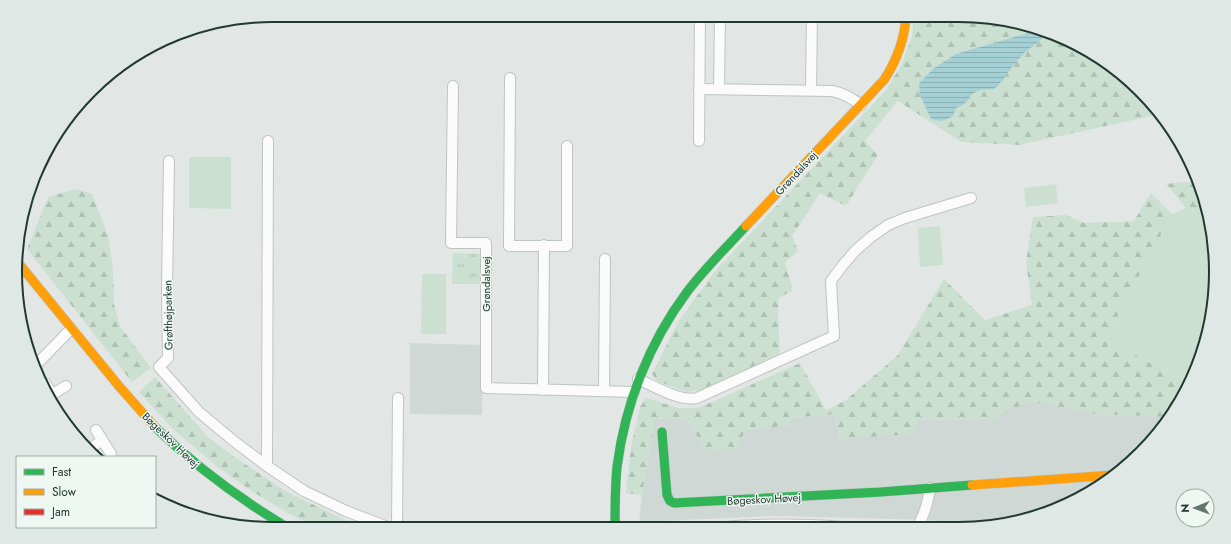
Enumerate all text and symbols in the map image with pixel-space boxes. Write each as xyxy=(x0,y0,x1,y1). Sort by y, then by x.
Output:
street label: Grøndalsvej xyxy=(771,147,821,199)
street label: Grøndalsvej xyxy=(478,256,494,312)
street label: Grøfthøjparken xyxy=(159,280,177,350)
street label: Bøgeskov Høvej xyxy=(139,409,203,471)
legend xyxy=(16,456,156,528)
text: Fast xyxy=(52,463,71,481)
text: Slow xyxy=(52,483,77,501)
north arrow xyxy=(1175,488,1215,528)
street label: Bøgeskov Høvej xyxy=(727,489,801,509)
text: Jam xyxy=(50,503,70,521)
text: N xyxy=(1177,504,1193,513)

